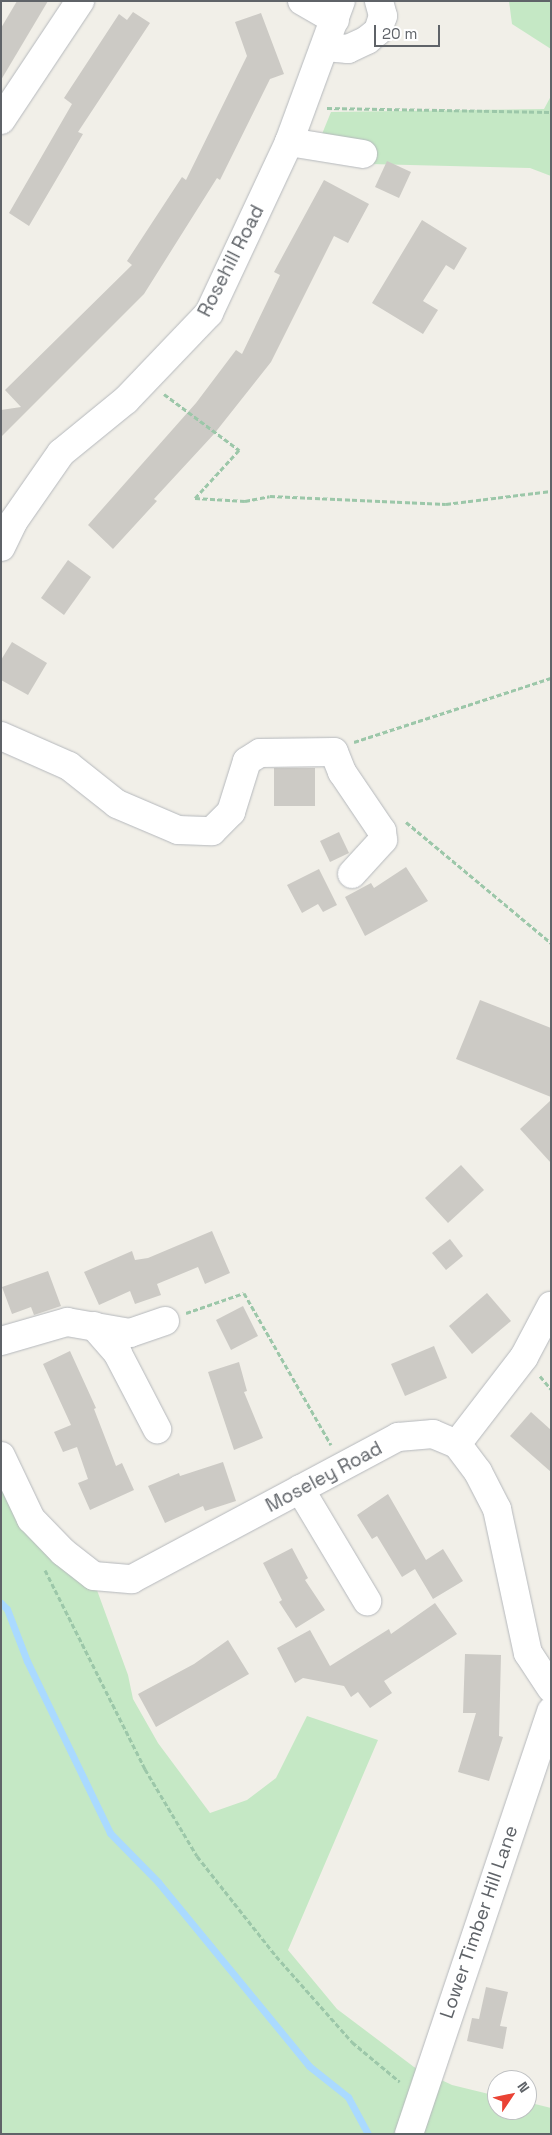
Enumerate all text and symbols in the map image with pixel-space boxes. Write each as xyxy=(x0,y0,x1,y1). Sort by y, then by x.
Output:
scale bar xyxy=(377,15,443,47)
text: 20 m xyxy=(382,24,417,43)
street label: Rosehill Road xyxy=(193,201,269,321)
street label: Moseley Road xyxy=(262,1437,386,1517)
street label: Lower Timber Hill Lane xyxy=(435,1822,523,2022)
north arrow xyxy=(487,2070,537,2120)
text: N xyxy=(514,2078,534,2096)

